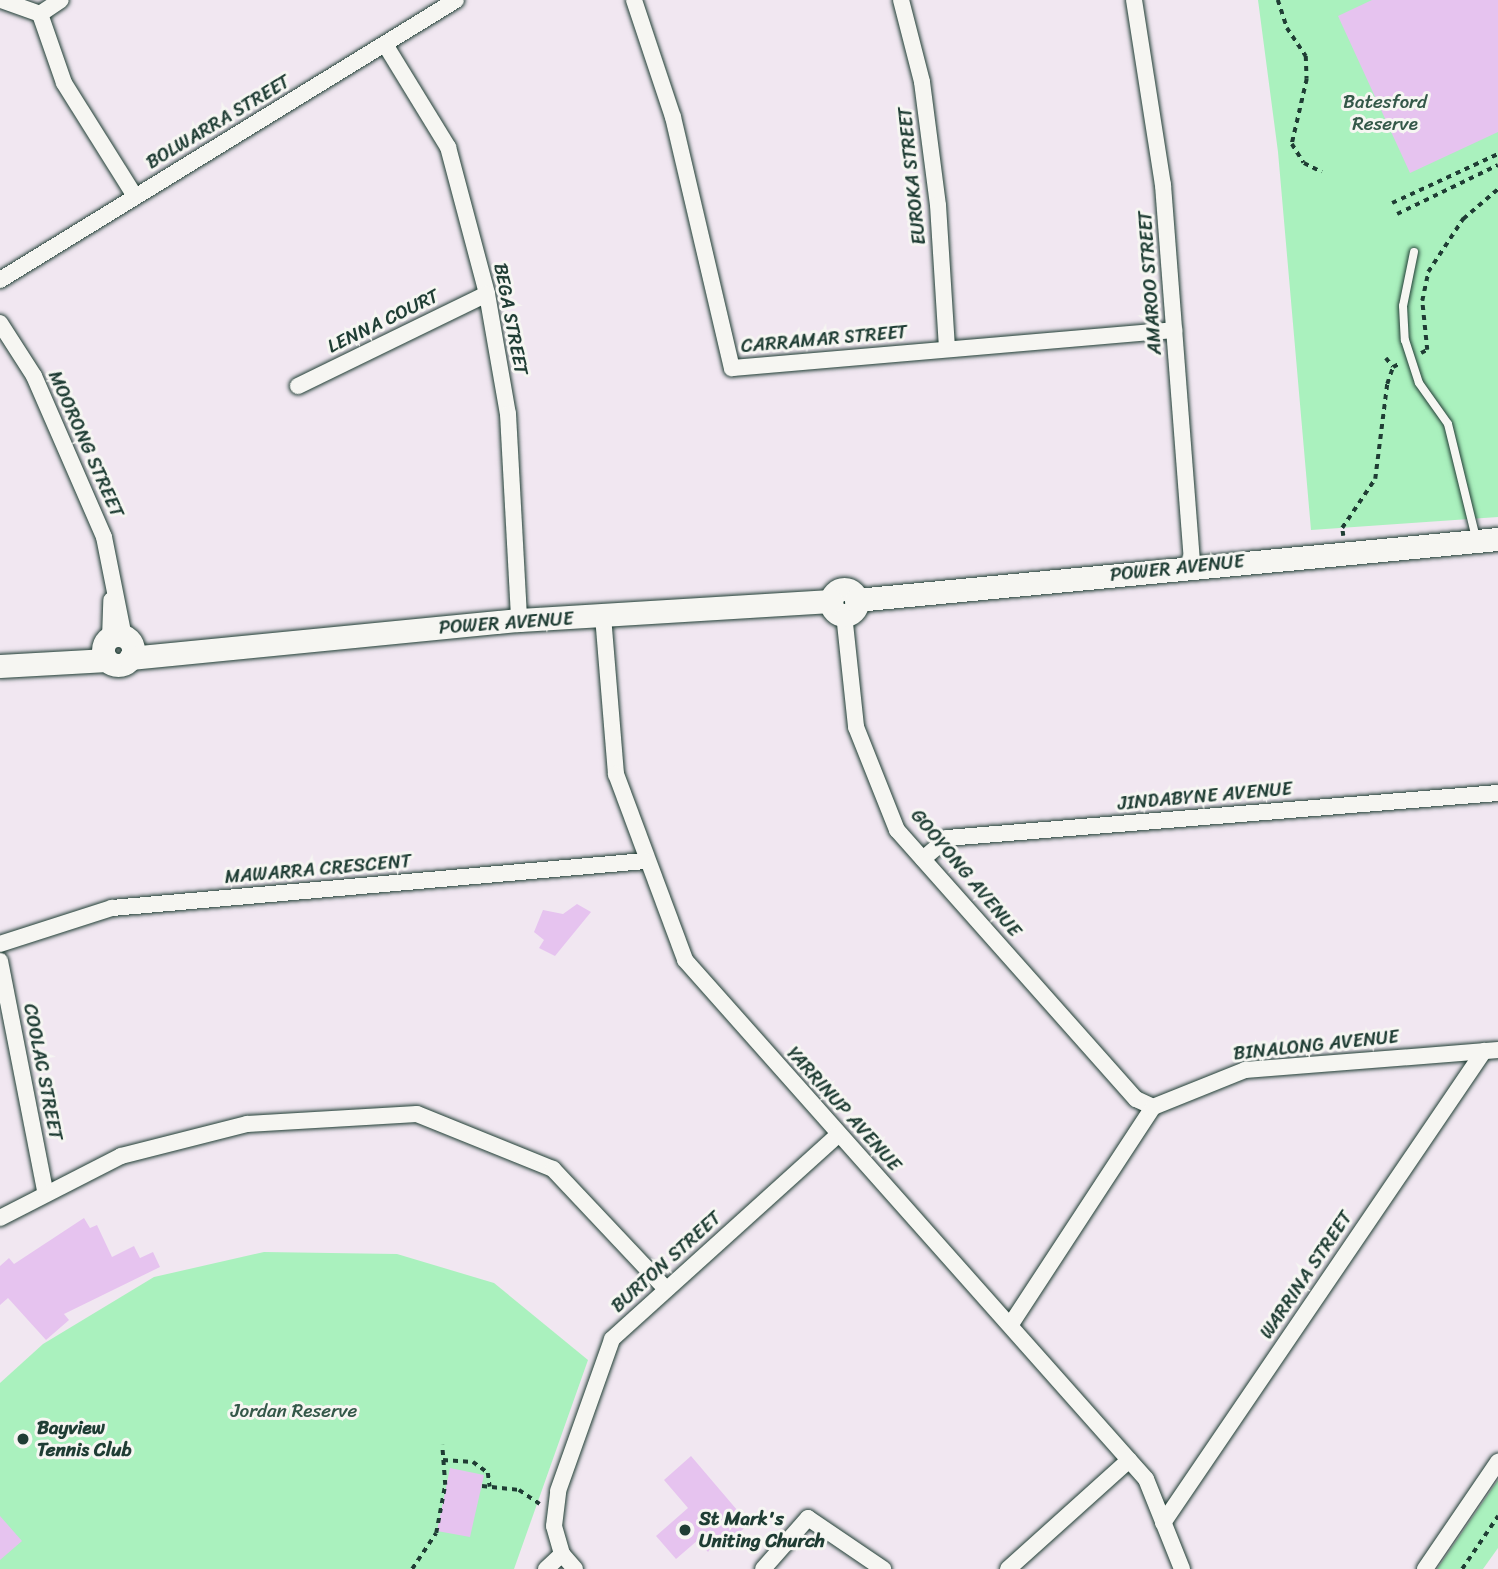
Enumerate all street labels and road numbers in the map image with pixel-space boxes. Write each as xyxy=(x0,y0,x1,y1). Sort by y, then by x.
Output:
street label: BOLWARRA STREET xyxy=(141,69,295,175)
street label: EUROKA STREET xyxy=(893,105,931,247)
street label: AMAROO STREET xyxy=(1134,209,1166,357)
street label: BEGA STREET xyxy=(489,260,533,378)
street label: LENNA COURT xyxy=(324,284,442,358)
street label: CARRAMAR STREET xyxy=(739,320,909,358)
street label: MOORONG STREET xyxy=(43,367,129,521)
street label: POWER AVENUE xyxy=(1108,550,1246,586)
street label: POWER AVENUE xyxy=(437,607,575,639)
street label: JINDABYNE AVENUE xyxy=(1117,777,1293,815)
street label: GOOYONG AVENUE xyxy=(906,805,1026,941)
street label: MAWARRA CRESCENT xyxy=(225,850,411,888)
street label: COOLAC STREET xyxy=(19,1002,67,1142)
street label: BINALONG AVENUE xyxy=(1232,1025,1400,1065)
street label: YARRINUP AVENUE xyxy=(782,1042,906,1176)
street label: BURTON STREET xyxy=(606,1206,726,1318)
street label: WARRINA STREET xyxy=(1255,1207,1357,1343)

